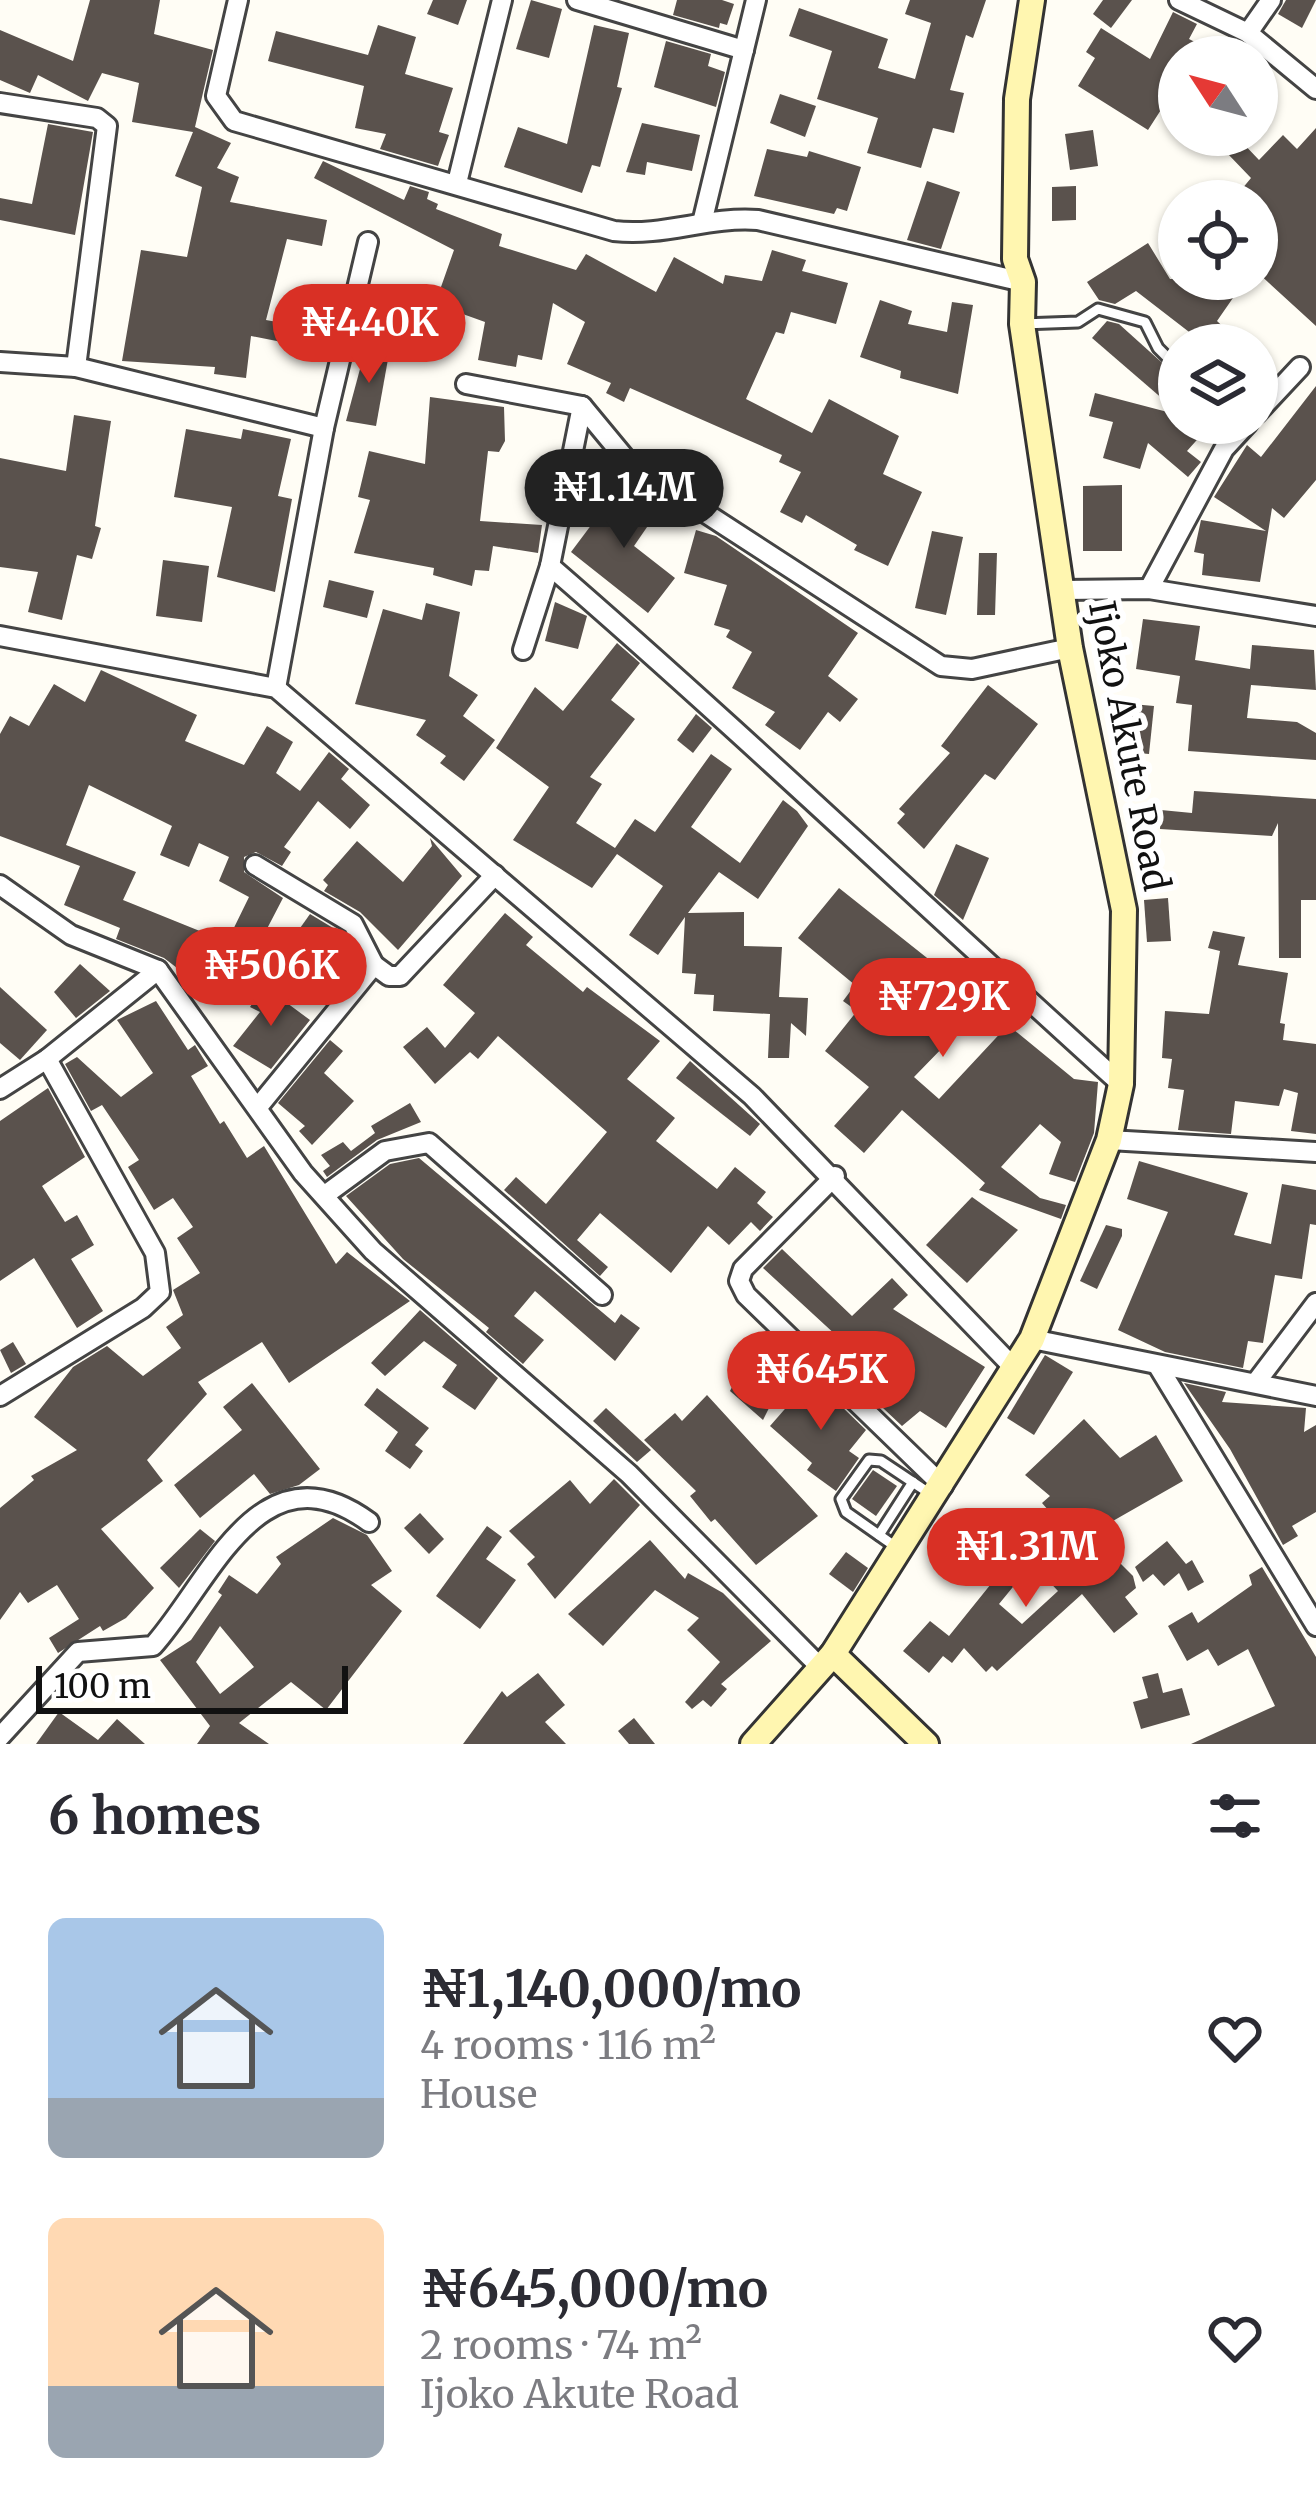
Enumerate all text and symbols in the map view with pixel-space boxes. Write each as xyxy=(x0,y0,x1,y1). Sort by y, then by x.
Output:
north arrow xyxy=(1158,36,1278,156)
map controls xyxy=(1158,36,1278,444)
button: locate xyxy=(1158,180,1278,300)
pin: ₦440K xyxy=(285,284,453,386)
text: ₦440K xyxy=(300,298,438,347)
button: layers xyxy=(1158,324,1278,444)
pin: ₦1.14M xyxy=(526,449,722,551)
text: ₦1.14M xyxy=(552,463,696,512)
street label: Ijoko Akute Road xyxy=(1079,597,1179,895)
pin: ₦506K xyxy=(187,927,355,1029)
text: ₦506K xyxy=(203,941,339,990)
pin: ₦729K xyxy=(859,958,1027,1060)
text: ₦729K xyxy=(876,972,1010,1021)
pin: ₦645K xyxy=(737,1331,905,1433)
text: ₦645K xyxy=(754,1345,888,1394)
pin: ₦1.31M xyxy=(928,1508,1124,1610)
text: ₦1.31M xyxy=(954,1522,1098,1571)
scale bar xyxy=(36,1660,348,1713)
text: 100 m xyxy=(54,1666,151,1707)
icon: filters xyxy=(1202,1783,1268,1849)
text: 6 homes xyxy=(48,1784,261,1848)
text: ₦1,140,000/mo xyxy=(420,1957,801,2021)
icon: home xyxy=(144,1966,288,2110)
icon: heart xyxy=(1202,2005,1268,2071)
text: 4 rooms · 116 m² xyxy=(420,2021,716,2070)
text: House xyxy=(420,2070,537,2119)
text: ₦645,000/mo xyxy=(420,2257,768,2321)
icon: home xyxy=(144,2266,288,2410)
icon: heart xyxy=(1202,2305,1268,2371)
text: 2 rooms · 74 m² xyxy=(420,2321,702,2370)
text: Ijoko Akute Road xyxy=(420,2370,739,2419)

